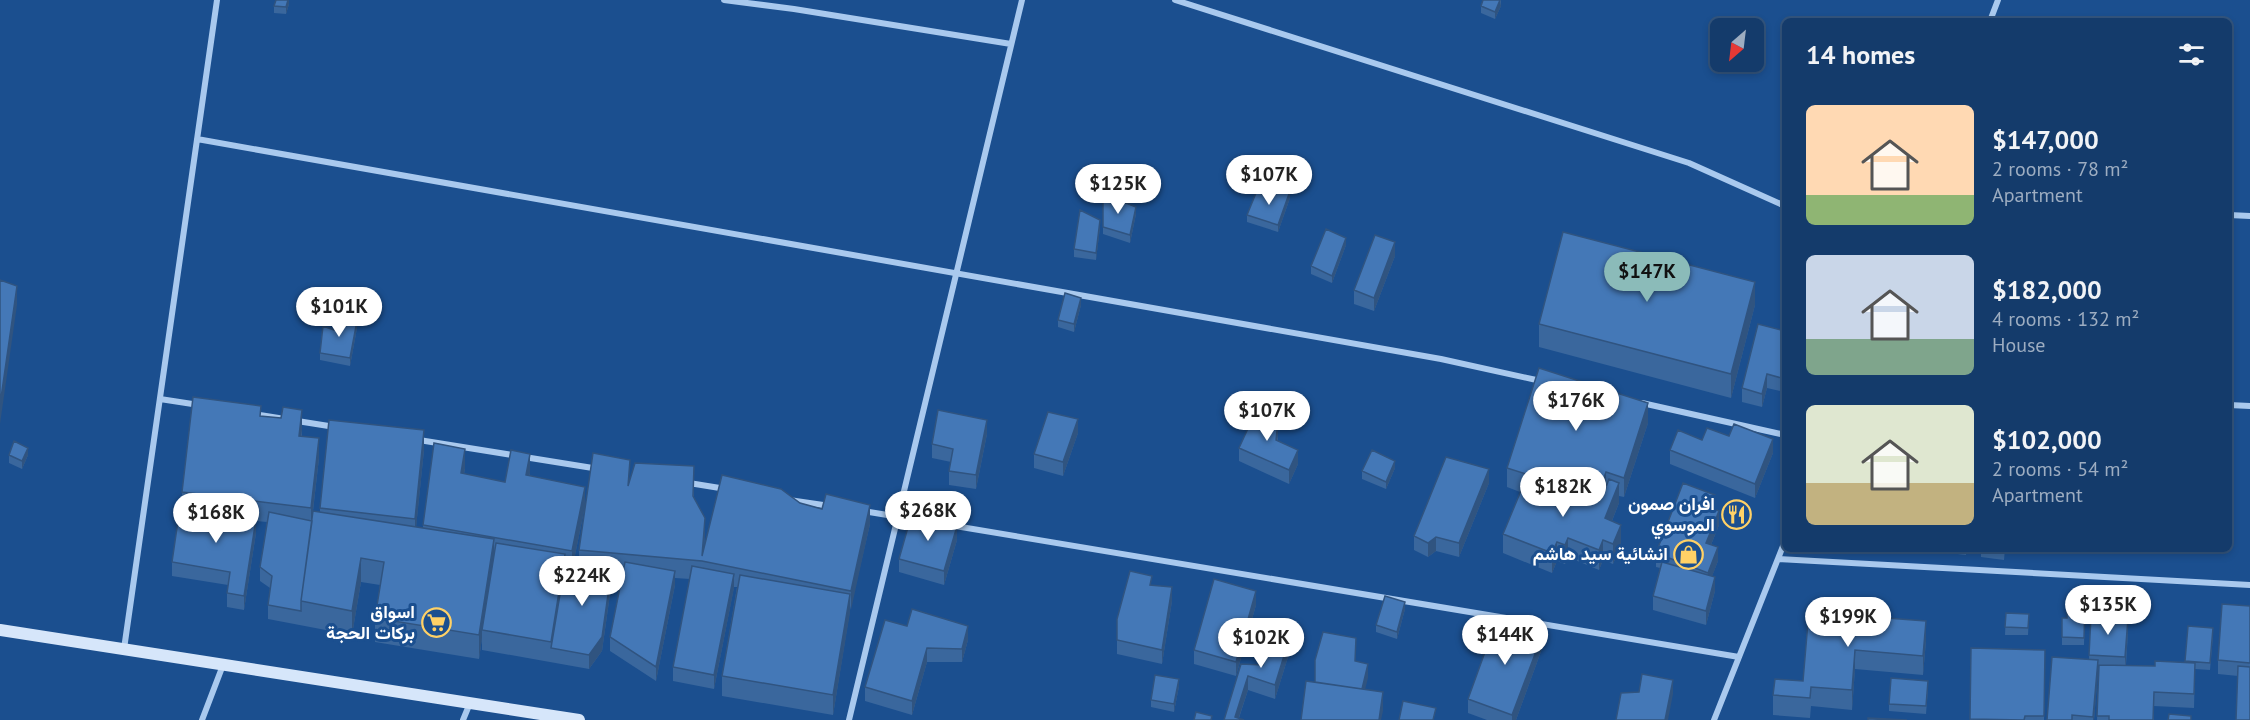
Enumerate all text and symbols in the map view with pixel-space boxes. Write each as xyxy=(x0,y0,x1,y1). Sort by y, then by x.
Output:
north arrow xyxy=(1710,18,1764,72)
map controls xyxy=(1710,18,1764,72)
text: 14 homes xyxy=(1806,38,1915,71)
icon: filters xyxy=(2175,38,2208,71)
text: $147,000 xyxy=(1992,123,2099,156)
icon: home xyxy=(1854,129,1926,201)
pin: $107K xyxy=(1227,155,1311,206)
text: 2 rooms · 78 m² xyxy=(1992,156,2128,182)
text: $107K xyxy=(1240,161,1298,187)
pin: $125K xyxy=(1076,164,1160,215)
text: $125K xyxy=(1089,170,1147,196)
text: Apartment xyxy=(1992,182,2083,208)
pin: $147K xyxy=(1605,252,1689,303)
text: $147K xyxy=(1618,258,1676,284)
text: $182,000 xyxy=(1992,273,2102,306)
icon: home xyxy=(1854,279,1926,351)
pin: $101K xyxy=(297,287,381,338)
text: $101K xyxy=(310,293,368,319)
text: 4 rooms · 132 m² xyxy=(1992,306,2139,332)
text: House xyxy=(1992,332,2046,358)
pin: $176K xyxy=(1534,381,1618,432)
text: $176K xyxy=(1547,387,1605,413)
pin: $107K xyxy=(1225,391,1309,442)
text: $107K xyxy=(1238,397,1296,423)
text: $102,000 xyxy=(1992,423,2102,456)
icon: home xyxy=(1854,429,1926,501)
text: 2 rooms · 54 m² xyxy=(1992,456,2128,482)
pin: $182K xyxy=(1521,467,1605,518)
text: $182K xyxy=(1534,473,1592,499)
text: Apartment xyxy=(1992,482,2083,508)
pin: $268K xyxy=(886,491,970,542)
place label: افران صمون الموسوي xyxy=(1628,492,1715,540)
pin: $168K xyxy=(174,493,258,544)
text: $268K xyxy=(899,497,957,523)
restaurant icon: افران صمون الموسوي xyxy=(1720,498,1752,530)
text: $168K xyxy=(187,499,245,525)
shop icon: انشائية سيد هاشم xyxy=(1673,538,1705,570)
place label: انشائية سيد هاشم xyxy=(1533,542,1668,566)
pin: $224K xyxy=(540,556,624,607)
text: $224K xyxy=(553,562,611,588)
pin: $135K xyxy=(2066,585,2150,636)
text: $135K xyxy=(2079,591,2137,617)
pin: $199K xyxy=(1806,597,1890,648)
place label: اسواق بركات الحجة xyxy=(326,600,415,644)
text: $199K xyxy=(1819,603,1877,629)
supermarket icon: اسواق بركات الحجة xyxy=(420,606,452,638)
pin: $144K xyxy=(1463,615,1547,666)
pin: $102K xyxy=(1219,618,1303,669)
text: $144K xyxy=(1476,621,1534,647)
text: $102K xyxy=(1232,624,1290,650)

